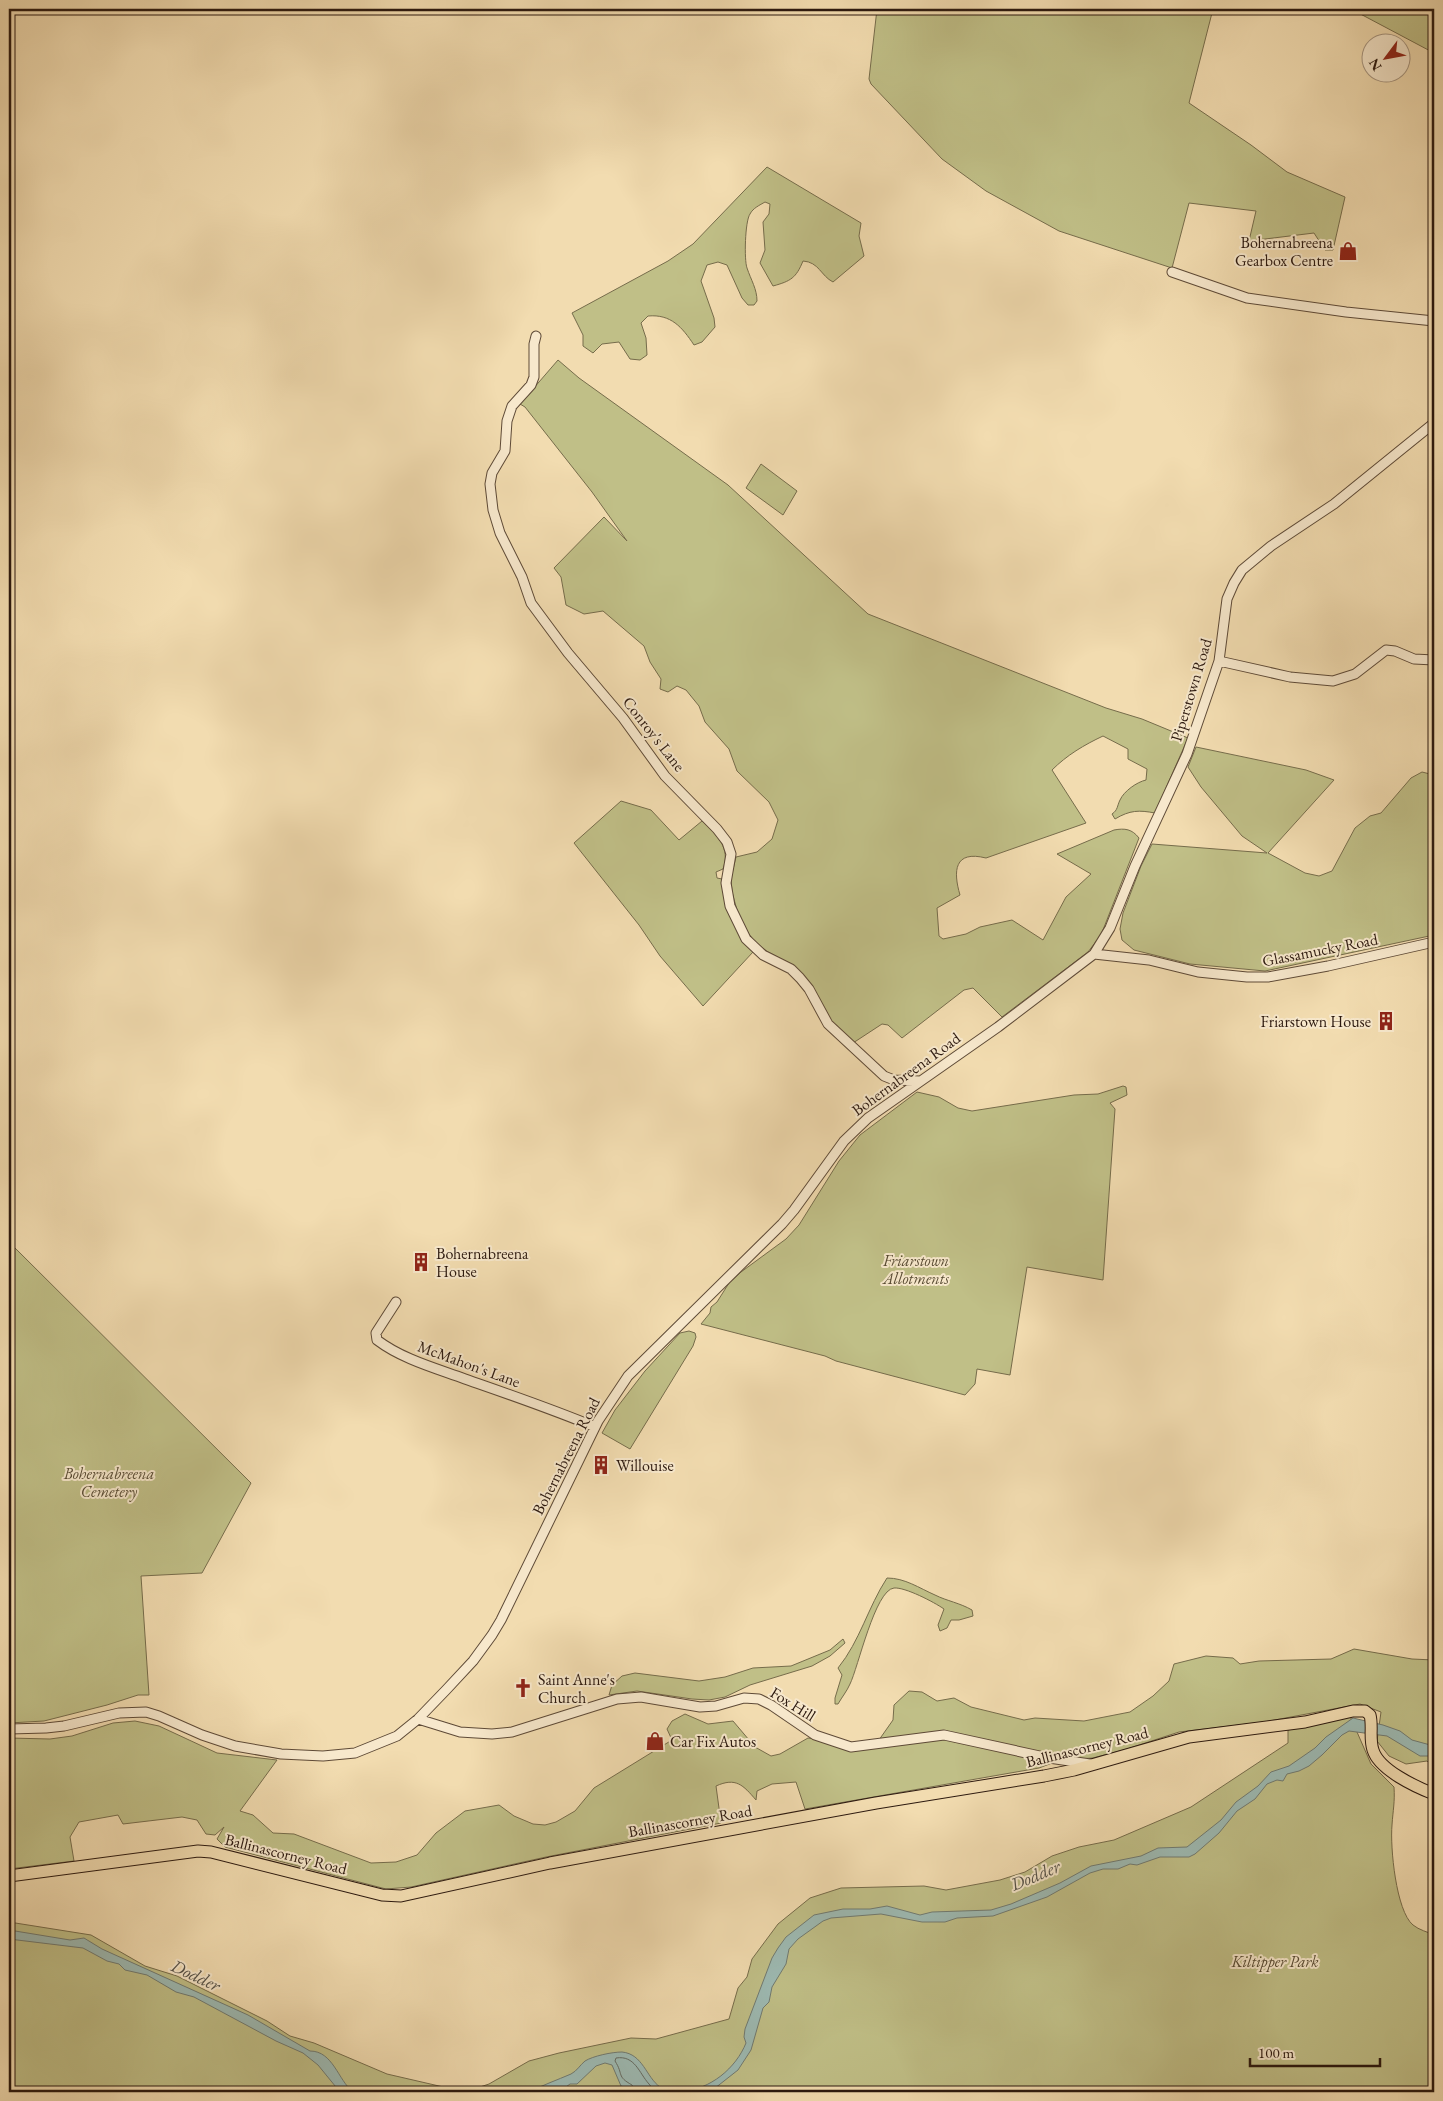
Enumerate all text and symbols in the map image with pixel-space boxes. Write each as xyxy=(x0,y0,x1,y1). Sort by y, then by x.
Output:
north arrow xyxy=(1360,32,1410,82)
text: N xyxy=(1364,55,1386,74)
place label: Bohernabreena Gearbox Centre xyxy=(1235,232,1334,271)
shop icon: Bohernabreena Gearbox Centre xyxy=(1337,240,1359,262)
street label: Piperstown Road xyxy=(1165,635,1217,744)
street label: Conroy's Lane xyxy=(618,692,690,776)
street label: Glassamucky Road xyxy=(1260,928,1380,971)
building icon: Friarstown House xyxy=(1375,1010,1397,1032)
place label: Friarstown House xyxy=(1261,1011,1371,1032)
street label: Bohernabreena Road xyxy=(848,1027,965,1120)
place label: Bohernabreena House xyxy=(436,1243,529,1282)
park label: Friarstown Allotments xyxy=(882,1250,949,1289)
building icon: Bohernabreena House xyxy=(410,1251,432,1273)
street label: McMahon's Lane xyxy=(415,1336,523,1392)
street label: Bohernabreena Road xyxy=(527,1393,605,1518)
building icon: Willouise xyxy=(590,1454,612,1476)
place label: Willouise xyxy=(616,1455,674,1476)
park label: Bohernabreena Cemetery xyxy=(63,1463,154,1502)
place label: Saint Anne's Church xyxy=(538,1669,615,1708)
church icon: Saint Anne's Church xyxy=(512,1677,534,1699)
street label: Fox Hill xyxy=(766,1682,820,1726)
street label: Ballinascorney Road xyxy=(1024,1721,1151,1772)
shop icon: Car Fix Autos xyxy=(644,1730,666,1752)
place label: Car Fix Autos xyxy=(670,1731,756,1752)
street label: Ballinascorney Road xyxy=(627,1800,754,1842)
street label: Ballinascorney Road xyxy=(223,1829,350,1880)
water label: Dodder xyxy=(1006,1854,1064,1896)
park label: Kiltipper Park xyxy=(1230,1951,1319,1972)
water label: Dodder xyxy=(167,1953,225,1997)
scale bar xyxy=(1250,2036,1380,2068)
text: 100 m xyxy=(1258,2043,1295,2062)

